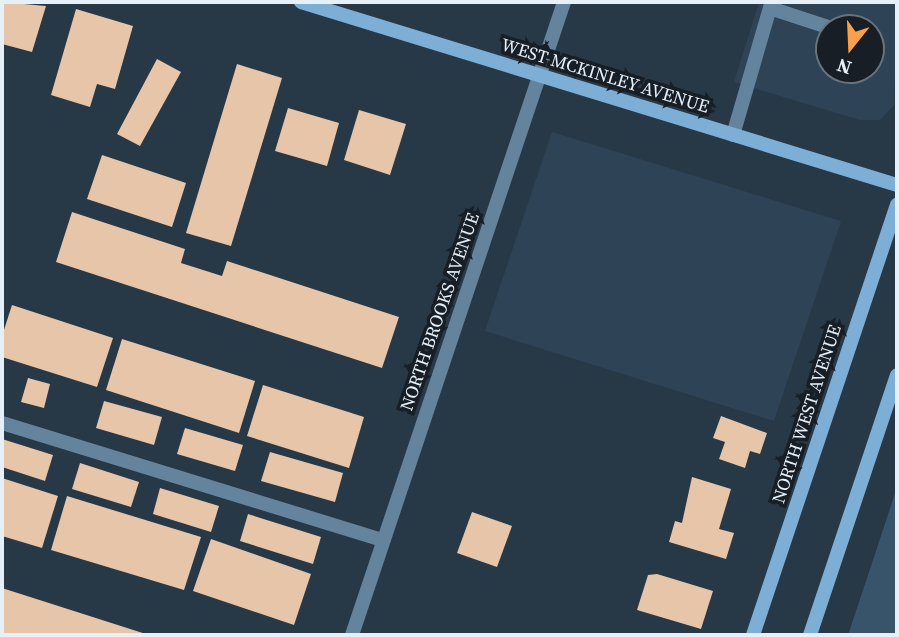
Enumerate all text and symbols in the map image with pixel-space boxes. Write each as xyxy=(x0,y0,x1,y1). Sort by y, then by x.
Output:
north arrow xyxy=(815,14,885,84)
street label: WEST MCKINLEY AVENUE xyxy=(498,34,712,118)
text: N xyxy=(834,53,855,82)
street label: NORTH BROOKS AVENUE xyxy=(396,210,484,414)
street label: NORTH WEST AVENUE xyxy=(768,322,846,506)

